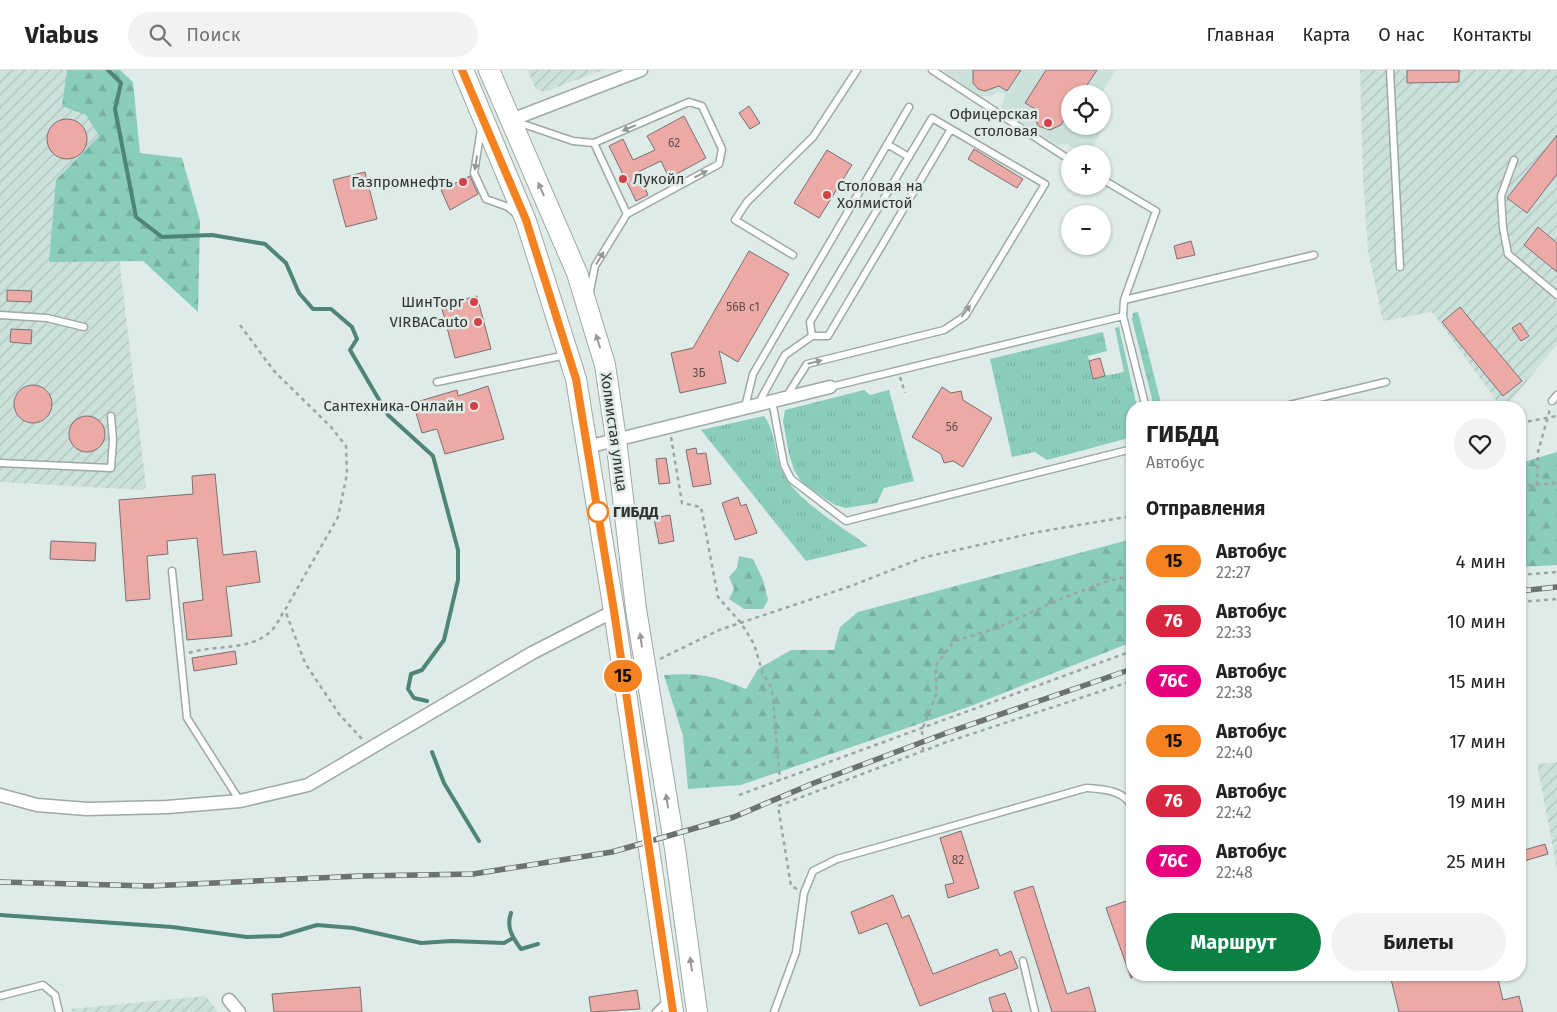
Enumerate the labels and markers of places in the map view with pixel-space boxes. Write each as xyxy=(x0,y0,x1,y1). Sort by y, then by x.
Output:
place label: Офицерская столовая xyxy=(950,105,1038,140)
marker: Офицерская столовая xyxy=(1042,117,1054,129)
place label: Лукойл xyxy=(633,170,684,188)
place label: Газпромнефть xyxy=(351,173,453,191)
marker: Лукойл xyxy=(617,173,629,185)
marker: Газпромнефть xyxy=(457,176,469,188)
place label: Столовая на Холмистой xyxy=(837,177,923,212)
marker: Столовая на Холмистой xyxy=(821,189,833,201)
place label: ШинТорг xyxy=(401,293,465,311)
marker: ШинТорг xyxy=(468,296,480,308)
place label: VIRBACauto xyxy=(390,313,468,331)
marker: VIRBACauto xyxy=(472,316,484,328)
place label: Сантехника-Онлайн xyxy=(324,397,464,415)
marker: Сантехника-Онлайн xyxy=(468,400,480,412)
marker: ГИБДД xyxy=(587,501,609,523)
place label: ГИБДД xyxy=(613,503,659,521)

